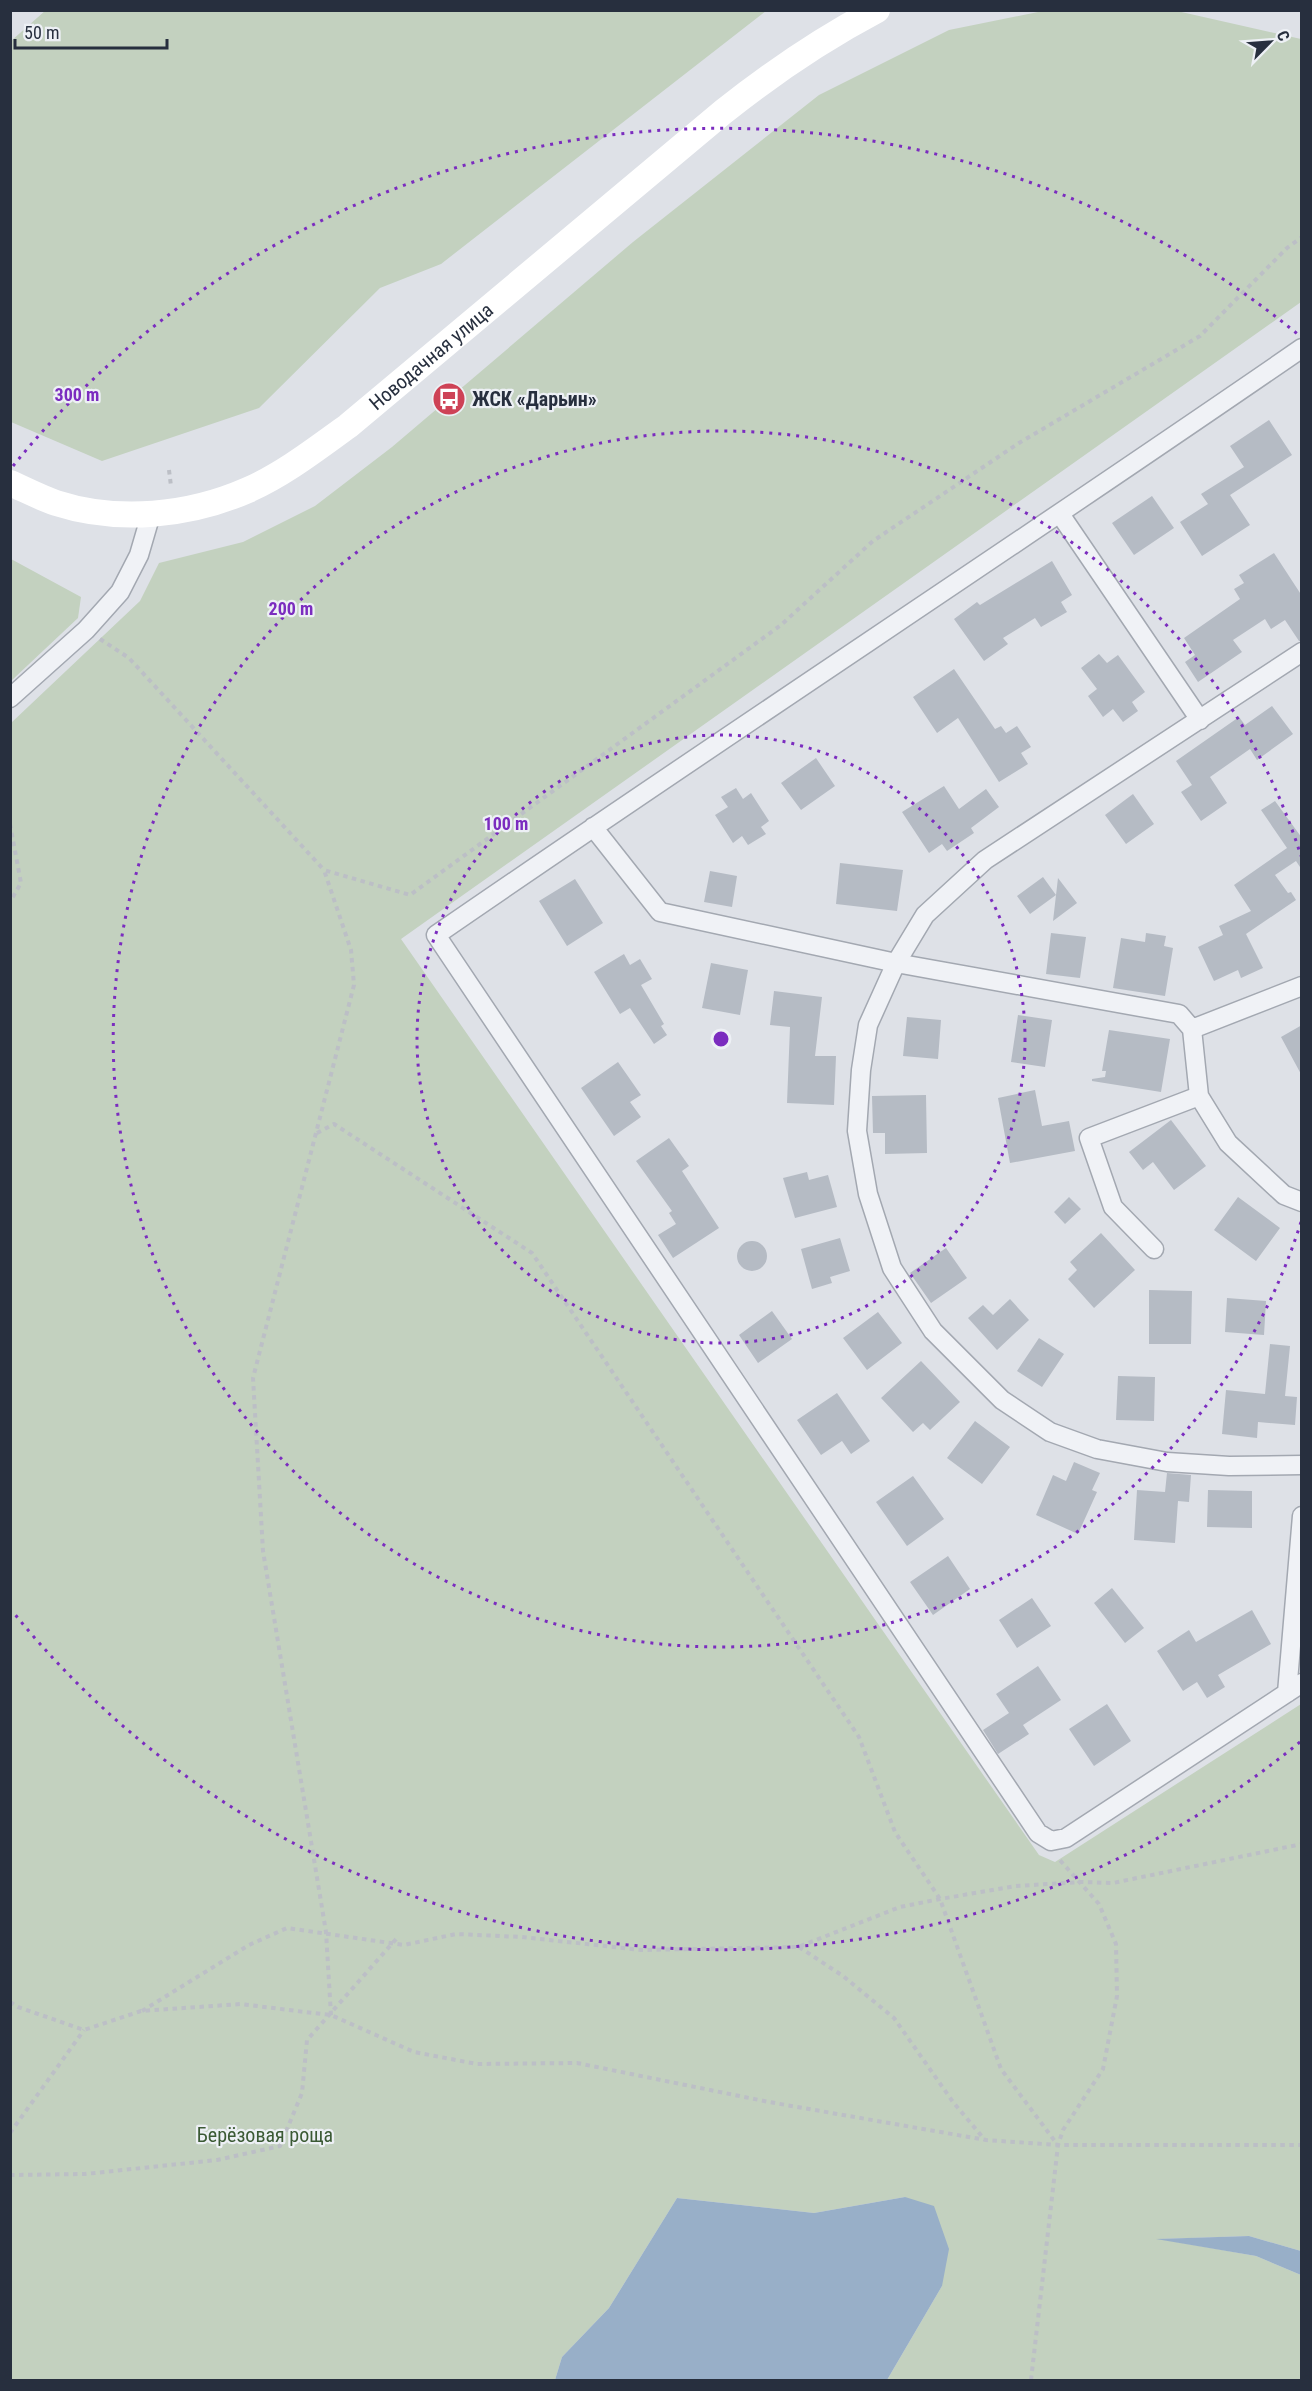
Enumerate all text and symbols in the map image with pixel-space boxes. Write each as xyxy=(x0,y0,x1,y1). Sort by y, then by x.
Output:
scale bar xyxy=(15,12,166,50)
north arrow xyxy=(1240,12,1300,72)
text: 50 m xyxy=(24,22,59,43)
text: С xyxy=(1273,28,1294,44)
street label: Новодачная улица xyxy=(364,298,498,415)
bus stop icon: ЖСК «Дарьин» xyxy=(431,381,467,417)
text: 300 m xyxy=(55,384,99,405)
place label: ЖСК «Дарьин» xyxy=(472,387,597,411)
text: 200 m xyxy=(269,598,313,619)
text: 100 m xyxy=(484,813,528,834)
centre of rings xyxy=(711,1029,731,1049)
park label: Берёзовая роща xyxy=(197,2123,333,2147)

